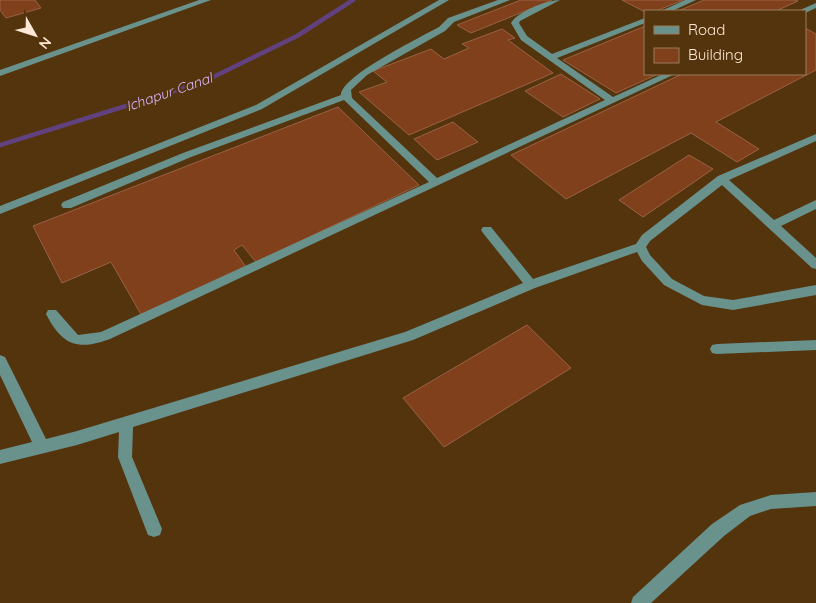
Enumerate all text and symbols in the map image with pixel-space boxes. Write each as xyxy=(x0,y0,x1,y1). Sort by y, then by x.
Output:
north arrow xyxy=(10,10,60,60)
legend xyxy=(644,10,806,75)
text: Road xyxy=(688,20,725,39)
text: N xyxy=(35,34,55,53)
text: Building xyxy=(688,45,743,64)
water label: Ichapur Canal xyxy=(123,68,216,115)

